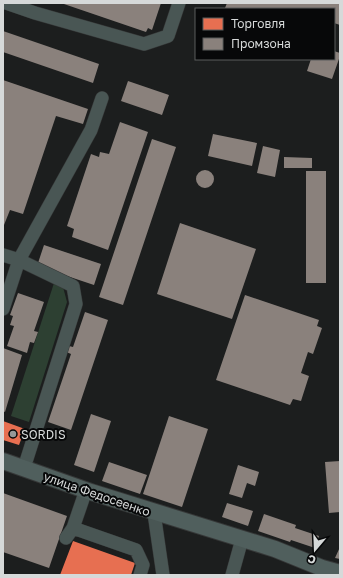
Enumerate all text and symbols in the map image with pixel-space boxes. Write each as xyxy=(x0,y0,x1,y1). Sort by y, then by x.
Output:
legend xyxy=(195,8,335,60)
text: Торговля xyxy=(231,16,285,31)
text: Промзона xyxy=(231,36,291,51)
place label: SORDIS xyxy=(21,427,66,442)
marker: SORDIS xyxy=(8,429,18,439)
street label: улица Федосеенко xyxy=(42,469,152,519)
north arrow xyxy=(295,530,335,570)
text: С xyxy=(306,552,317,567)

